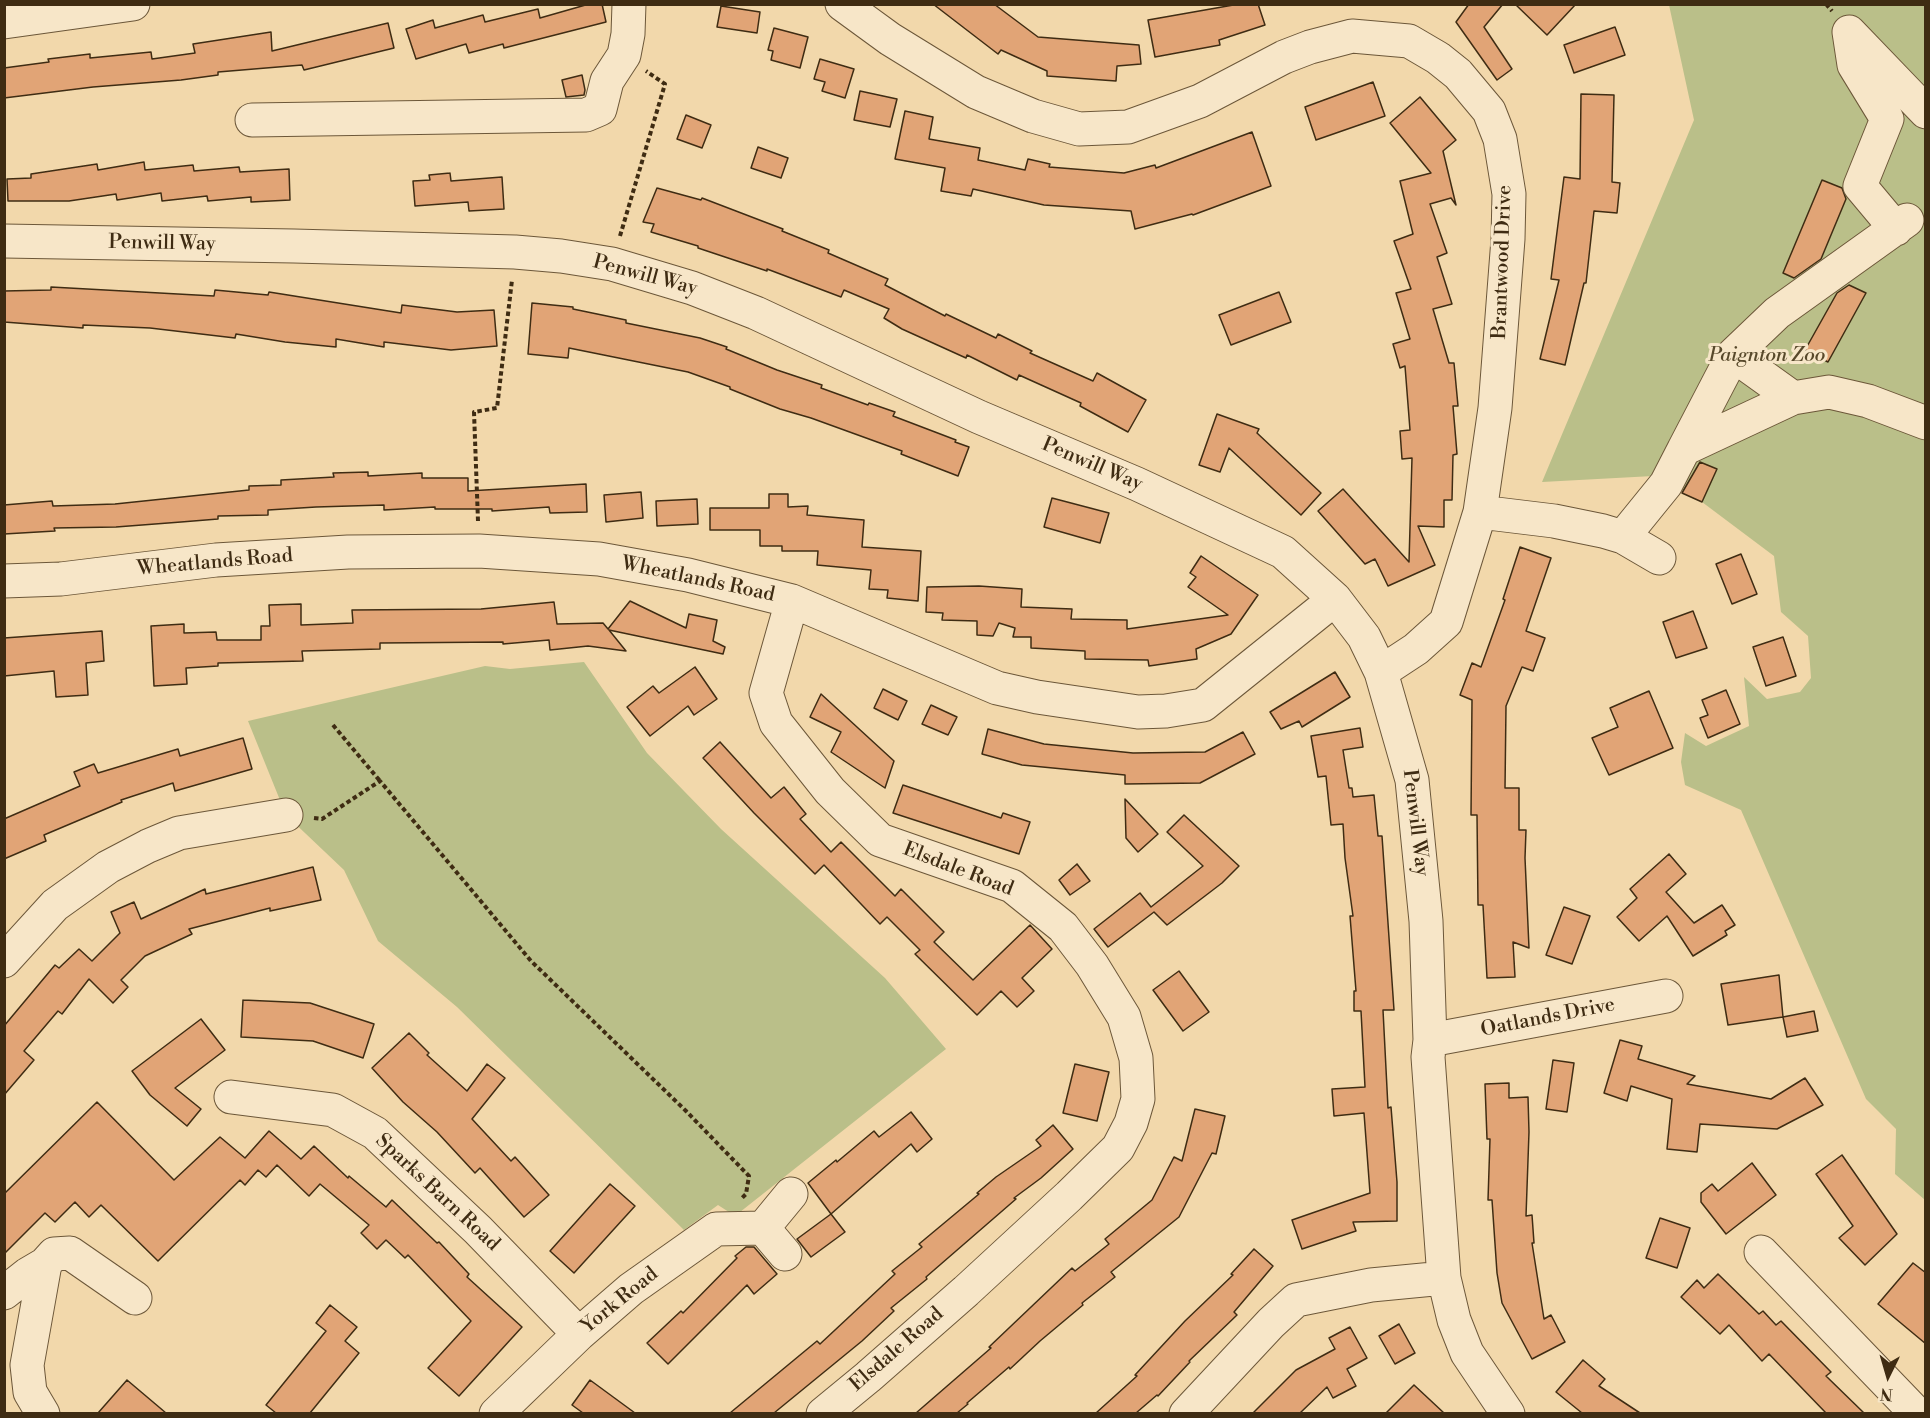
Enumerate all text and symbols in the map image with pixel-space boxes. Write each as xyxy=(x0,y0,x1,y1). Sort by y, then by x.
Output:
street label: Brantwood Drive xyxy=(1488,185,1518,339)
street label: Penwill Way xyxy=(108,231,216,257)
street label: Penwill Way xyxy=(590,251,700,301)
park label: Paignton Zoo xyxy=(1709,344,1825,368)
street label: Penwill Way xyxy=(1038,433,1146,497)
street label: Wheatlands Road xyxy=(136,544,294,582)
street label: Wheatlands Road xyxy=(619,552,777,608)
street label: Penwill Way xyxy=(1397,768,1433,878)
street label: Elsdale Road xyxy=(899,838,1017,902)
street label: Oatlands Drive xyxy=(1479,993,1617,1043)
street label: Sparks Barn Road xyxy=(370,1129,504,1257)
street label: York Road xyxy=(577,1263,663,1339)
street label: Elsdale Road xyxy=(845,1303,949,1397)
north arrow xyxy=(1858,1346,1918,1406)
text: N xyxy=(1879,1383,1894,1404)

